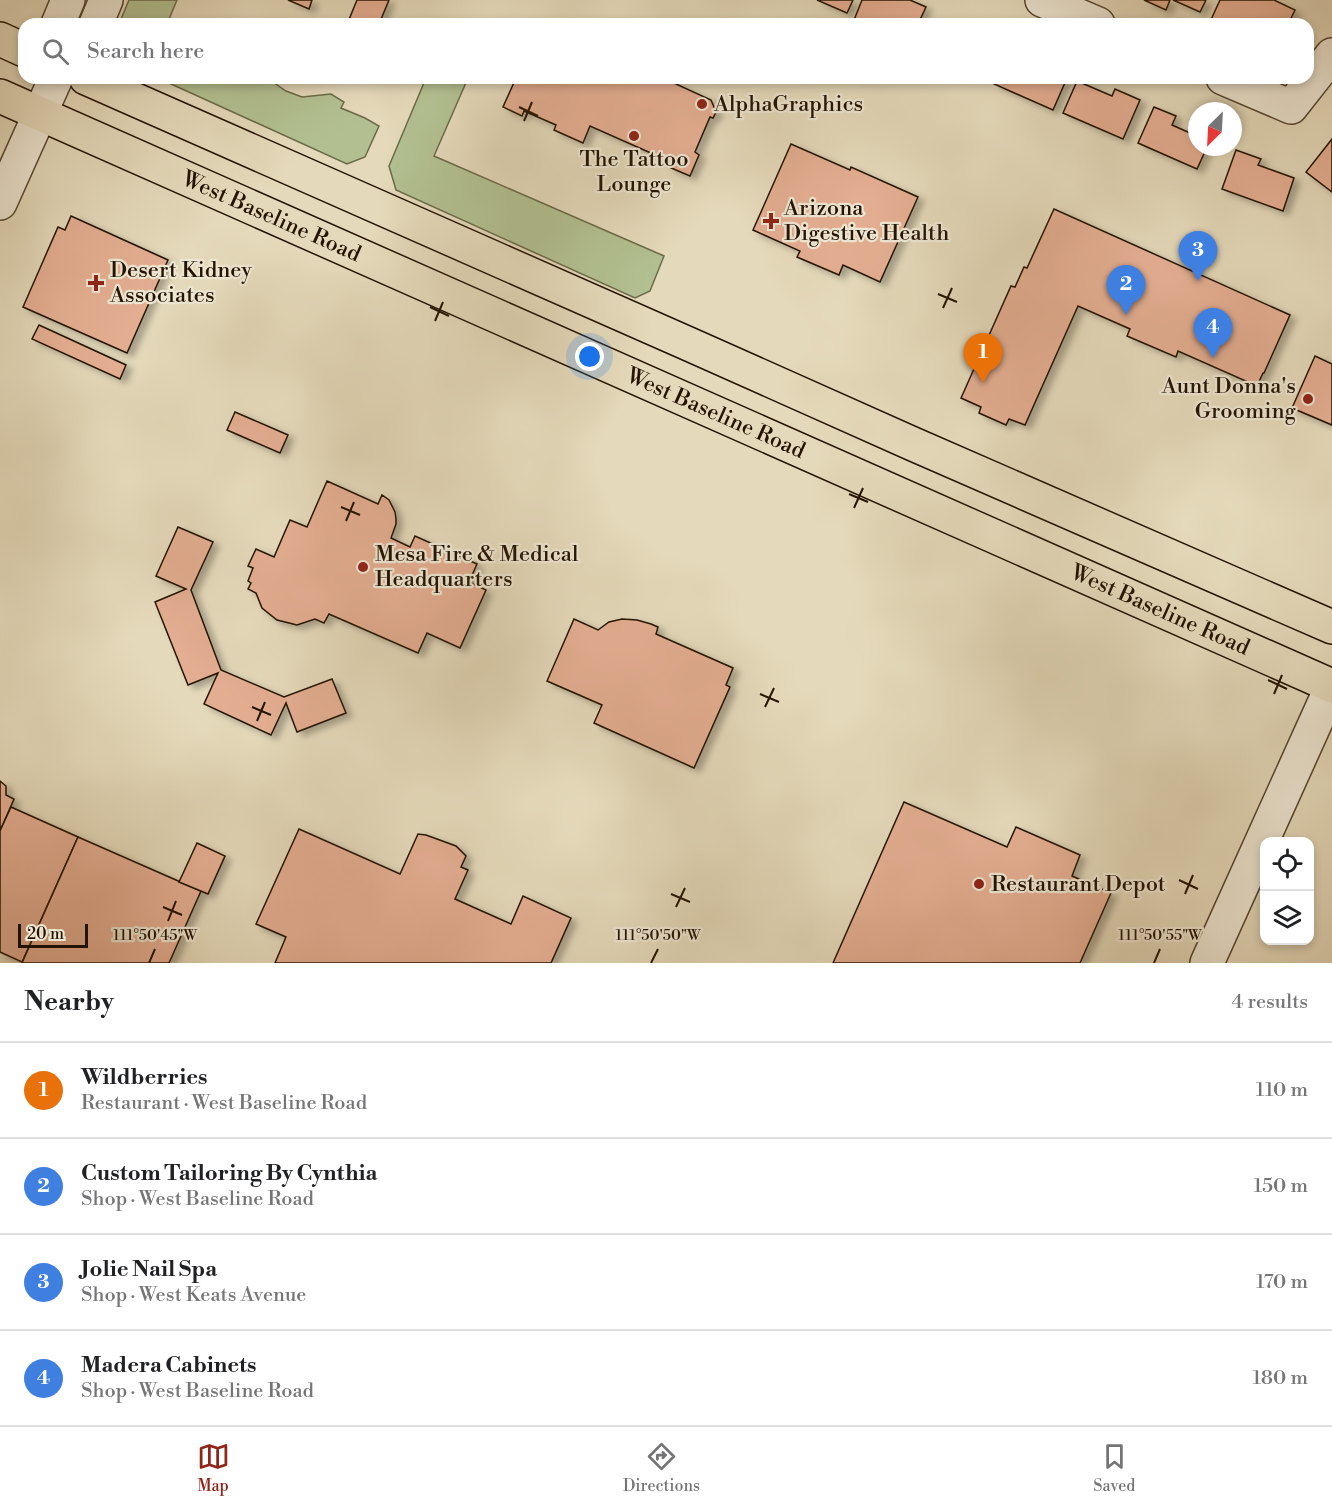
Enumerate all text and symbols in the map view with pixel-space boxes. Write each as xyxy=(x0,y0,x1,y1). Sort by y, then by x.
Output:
search box xyxy=(18,18,1314,84)
icon: search xyxy=(39,35,72,68)
text: Search here xyxy=(87,38,204,65)
place label: AlphaGraphics xyxy=(713,91,863,118)
marker: AlphaGraphics xyxy=(695,97,709,111)
north arrow xyxy=(1188,102,1242,156)
marker: The Tattoo Lounge xyxy=(627,129,641,143)
place label: The Tattoo Lounge xyxy=(579,146,689,198)
street label: West Baseline Road xyxy=(177,164,366,268)
place label: Arizona Digestive Health xyxy=(783,195,949,247)
marker: Arizona Digestive Health xyxy=(762,212,780,230)
pin: 3 xyxy=(1178,232,1218,281)
place label: Desert Kidney Associates xyxy=(109,257,252,309)
pin: 2 xyxy=(1106,266,1146,315)
marker: Desert Kidney Associates xyxy=(87,274,105,292)
pin: 4 xyxy=(1194,308,1232,358)
pin: 1 xyxy=(964,334,1002,383)
your location xyxy=(575,342,604,371)
street label: West Baseline Road xyxy=(621,361,810,465)
place label: Aunt Donna's Grooming xyxy=(1161,373,1297,425)
marker: Aunt Donna's Grooming xyxy=(1301,392,1315,406)
place label: Mesa Fire & Medical Headquarters xyxy=(375,541,579,593)
street label: West Baseline Road xyxy=(1066,558,1254,662)
marker: Mesa Fire & Medical Headquarters xyxy=(356,560,370,574)
map controls xyxy=(1260,837,1314,945)
button: locate xyxy=(1260,837,1314,891)
place label: Restaurant Depot xyxy=(991,871,1166,898)
marker: Restaurant Depot xyxy=(972,877,986,891)
button: layers xyxy=(1260,891,1314,945)
scale bar xyxy=(18,921,88,948)
text: 20 m xyxy=(27,924,64,944)
text: 111°50'45"W xyxy=(113,926,197,945)
text: 111°50'50"W xyxy=(615,926,701,945)
text: 111°50'55"W xyxy=(1118,926,1202,945)
text: Nearby xyxy=(24,986,114,1018)
text: 4 results xyxy=(1231,990,1308,1015)
text: Wildberries xyxy=(81,1064,208,1091)
text: 1 xyxy=(39,1078,48,1103)
text: 110 m xyxy=(1256,1078,1308,1103)
text: Restaurant · West Baseline Road xyxy=(81,1091,367,1116)
text: Custom Tailoring By Cynthia xyxy=(81,1160,377,1187)
text: 2 xyxy=(37,1174,50,1199)
text: 150 m xyxy=(1253,1174,1308,1199)
text: Shop · West Baseline Road xyxy=(81,1187,314,1212)
text: Jolie Nail Spa xyxy=(81,1256,217,1283)
text: 3 xyxy=(37,1270,50,1295)
text: 170 m xyxy=(1256,1270,1308,1295)
text: Shop · West Keats Avenue xyxy=(81,1283,306,1308)
text: Madera Cabinets xyxy=(81,1352,256,1379)
text: 4 xyxy=(37,1366,50,1391)
text: 180 m xyxy=(1253,1366,1308,1391)
text: Shop · West Baseline Road xyxy=(81,1379,314,1404)
tab: Map xyxy=(197,1440,230,1496)
tab: Directions xyxy=(623,1440,700,1496)
tab: Saved xyxy=(1093,1440,1135,1496)

